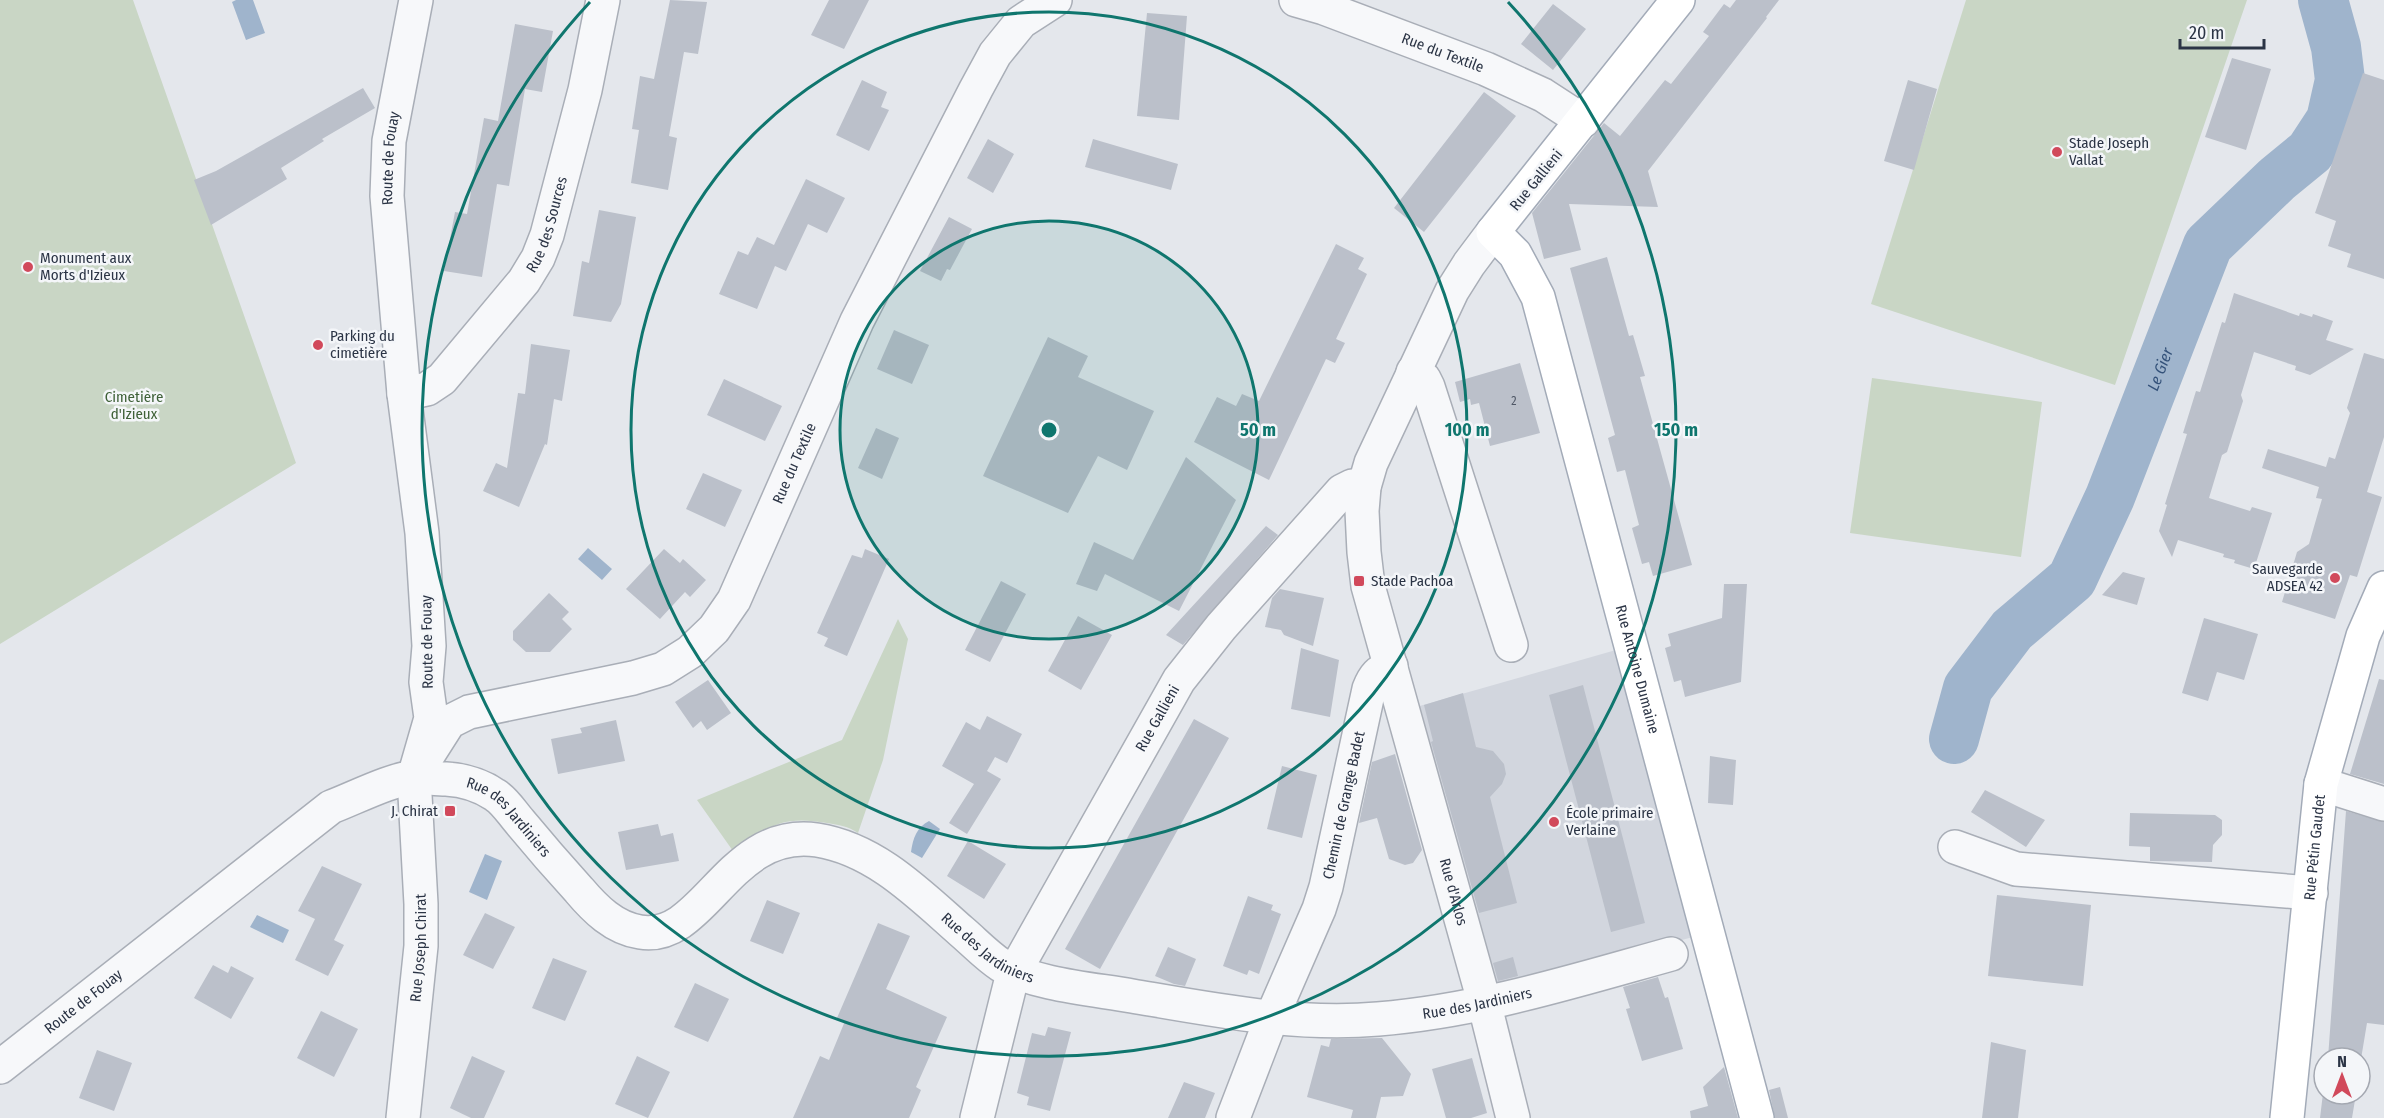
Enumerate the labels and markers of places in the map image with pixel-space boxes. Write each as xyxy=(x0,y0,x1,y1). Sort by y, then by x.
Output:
place label: Stade Joseph Vallat xyxy=(2069,134,2149,169)
marker: Stade Joseph Vallat xyxy=(2050,145,2064,159)
place label: Monument aux Morts d'Izieux xyxy=(40,249,132,284)
marker: Monument aux Morts d'Izieux xyxy=(21,260,35,274)
place label: Parking du cimetière xyxy=(330,327,395,362)
marker: Parking du cimetière xyxy=(311,338,325,352)
centre of rings xyxy=(1039,420,1059,440)
place label: Sauvegarde ADSEA 42 xyxy=(2252,560,2323,595)
marker: Sauvegarde ADSEA 42 xyxy=(2328,571,2342,585)
place label: Stade Pachoa xyxy=(1371,572,1453,590)
marker: Stade Pachoa xyxy=(1352,574,1366,588)
place label: J. Chirat xyxy=(391,802,438,820)
marker: J. Chirat xyxy=(443,804,457,818)
place label: École primaire Verlaine xyxy=(1566,804,1653,839)
marker: École primaire Verlaine xyxy=(1547,815,1561,829)

